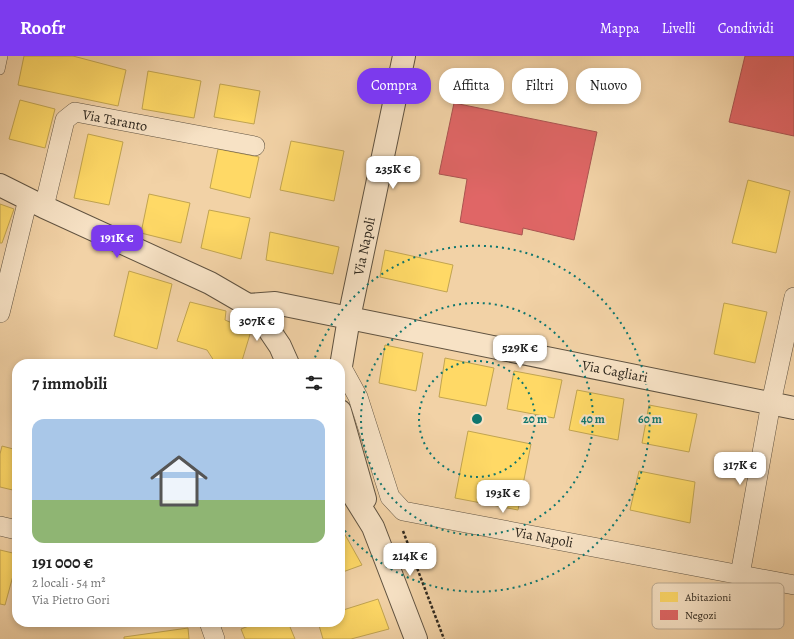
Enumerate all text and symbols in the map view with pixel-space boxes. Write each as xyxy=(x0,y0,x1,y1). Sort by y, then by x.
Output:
text: Roofr xyxy=(20,15,66,41)
text: Mappa xyxy=(600,19,640,38)
text: Livelli xyxy=(662,19,696,38)
text: Condividi xyxy=(718,19,774,38)
chip: Compra xyxy=(357,68,431,104)
chip: Affitta xyxy=(439,68,504,104)
chip: Filtri xyxy=(512,68,568,104)
chip: Nuovo xyxy=(576,68,641,104)
street label: Via Taranto xyxy=(80,105,149,136)
pin: 235K € xyxy=(360,156,426,190)
text: 235K € xyxy=(375,160,411,177)
street label: Via Napoli xyxy=(349,215,380,278)
pin: 191K € xyxy=(84,225,150,259)
text: 191K € xyxy=(100,229,134,246)
pin: 307K € xyxy=(224,308,290,342)
text: 307K € xyxy=(239,312,275,329)
pin: 529K € xyxy=(487,335,553,369)
text: 529K € xyxy=(502,339,538,356)
street label: Via Cagliari xyxy=(579,356,650,387)
text: 7 immobili xyxy=(32,372,108,395)
icon: filters xyxy=(303,372,325,394)
text: 20 m xyxy=(523,411,547,427)
text: 40 m xyxy=(581,411,605,427)
text: 60 m xyxy=(638,411,662,427)
centre of rings xyxy=(470,412,484,426)
icon: home xyxy=(143,445,215,517)
pin: 317K € xyxy=(707,452,773,486)
text: 317K € xyxy=(723,456,757,473)
pin: 193K € xyxy=(470,480,536,514)
text: 193K € xyxy=(486,484,520,501)
street label: Via Napoli xyxy=(512,522,575,552)
pin: 214K € xyxy=(377,543,443,577)
text: 214K € xyxy=(392,547,428,564)
text: 191 000 € xyxy=(32,551,93,574)
text: 2 locali · 54 m² xyxy=(32,574,106,591)
legend xyxy=(652,583,784,629)
text: Abitazioni xyxy=(684,590,731,605)
text: Via Pietro Gori xyxy=(32,591,110,608)
text: Negozi xyxy=(685,608,717,623)

